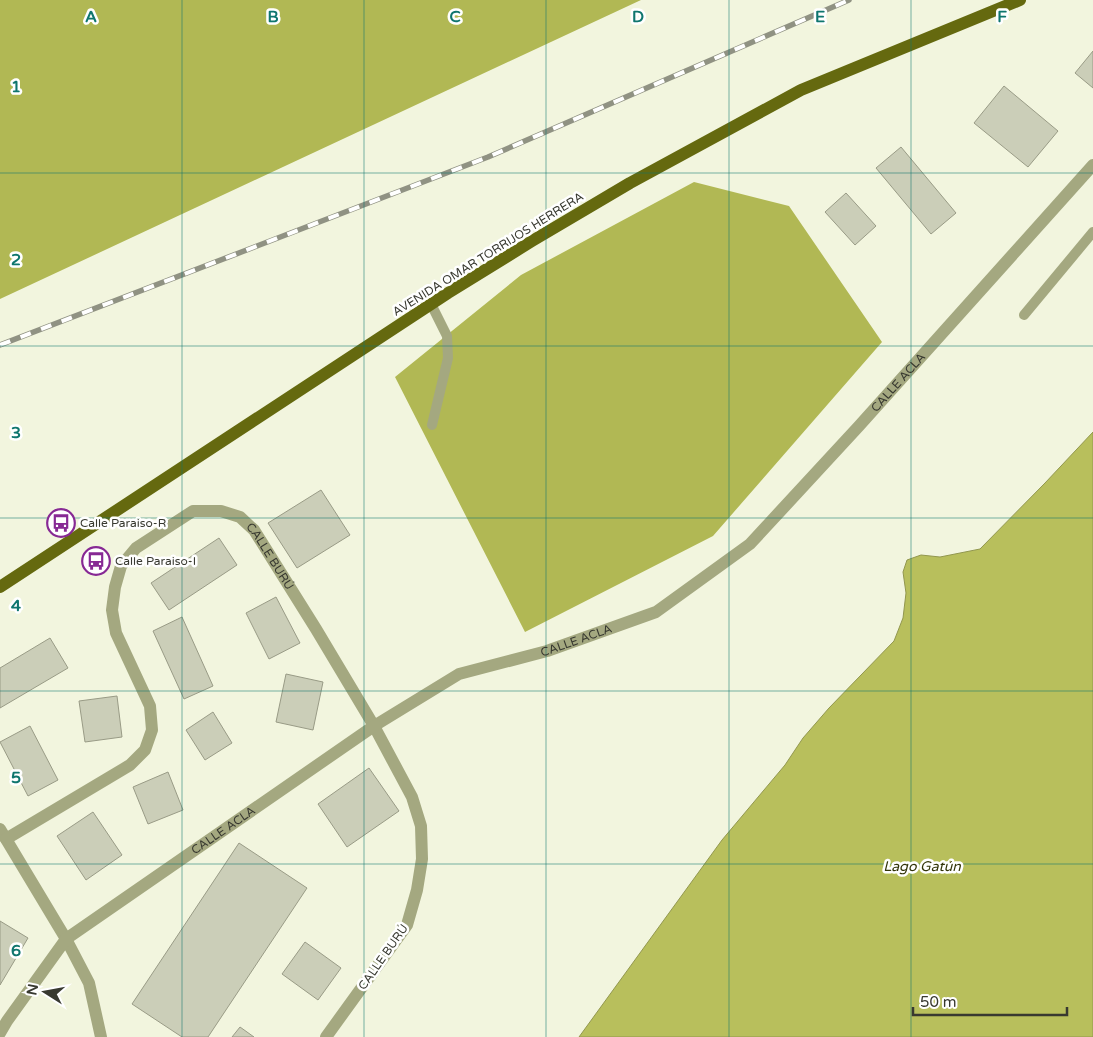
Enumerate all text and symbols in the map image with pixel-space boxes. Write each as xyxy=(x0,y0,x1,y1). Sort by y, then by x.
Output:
text: A xyxy=(85,7,97,27)
text: B xyxy=(267,7,279,27)
text: C xyxy=(449,7,461,27)
text: D xyxy=(632,7,644,27)
text: E xyxy=(815,7,825,27)
text: F xyxy=(997,7,1007,27)
text: 1 xyxy=(11,77,21,97)
street label: AVENIDA OMAR TORRIJOS HERRERA xyxy=(390,189,586,319)
text: 2 xyxy=(11,250,21,270)
street label: CALLE ACLA xyxy=(868,350,928,415)
text: 3 xyxy=(11,423,21,443)
bus stop icon: Calle Paraiso-R xyxy=(46,508,76,538)
place label: Calle Paraiso-R xyxy=(80,516,166,530)
street label: CALLE BURÚ xyxy=(244,520,297,592)
bus stop icon: Calle Paraiso-I xyxy=(81,546,111,576)
place label: Calle Paraiso-I xyxy=(115,554,196,568)
text: 4 xyxy=(11,596,21,616)
street label: CALLE ACLA xyxy=(539,621,614,659)
text: 5 xyxy=(11,768,21,788)
street label: CALLE ACLA xyxy=(188,803,258,857)
water label: Lago Gatún xyxy=(883,858,961,875)
street label: CALLE BURÚ xyxy=(355,921,411,993)
text: 6 xyxy=(11,941,21,961)
north arrow xyxy=(20,967,70,1017)
text: N xyxy=(23,982,42,997)
scale bar xyxy=(913,984,1067,1016)
text: 50 m xyxy=(920,993,957,1011)

